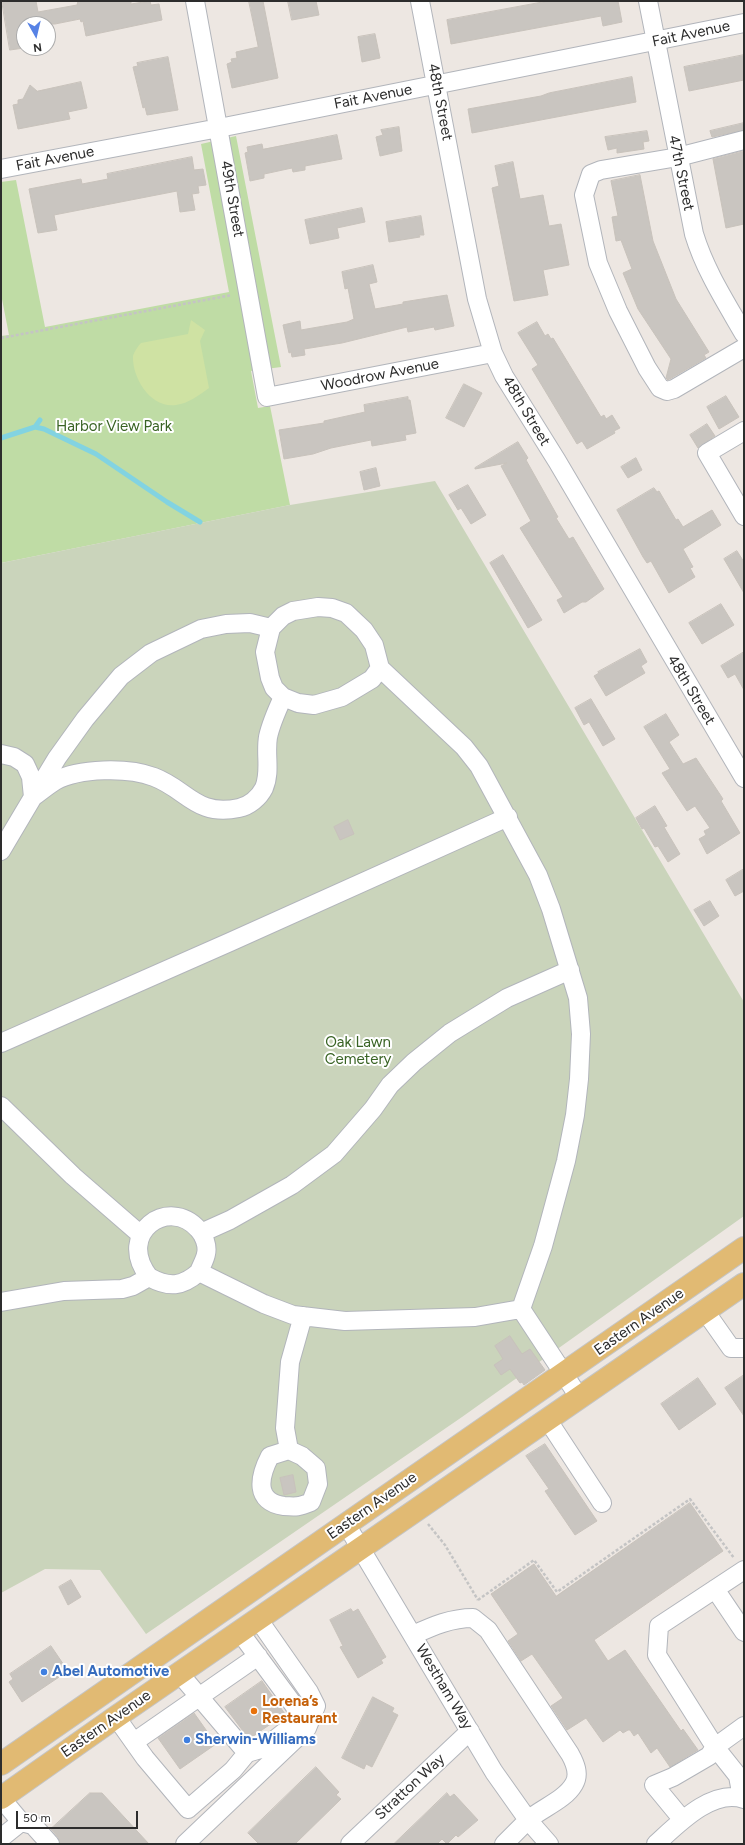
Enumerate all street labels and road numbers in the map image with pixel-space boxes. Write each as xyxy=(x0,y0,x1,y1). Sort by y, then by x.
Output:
street label: Fait Avenue xyxy=(650,17,732,51)
street label: 48th Street xyxy=(424,62,456,142)
street label: Fait Avenue xyxy=(332,81,414,113)
street label: 47th Street xyxy=(664,133,698,213)
street label: Fait Avenue xyxy=(14,143,96,175)
street label: 49th Street xyxy=(216,159,248,239)
street label: Woodrow Avenue xyxy=(320,355,440,395)
street label: 48th Street xyxy=(498,373,554,449)
street label: 48th Street xyxy=(663,652,719,728)
street label: Eastern Avenue xyxy=(591,1284,687,1360)
street label: Eastern Avenue xyxy=(324,1468,420,1544)
street label: Westham Way xyxy=(411,1641,477,1733)
street label: Eastern Avenue xyxy=(58,1686,154,1762)
street label: Stratton Way xyxy=(371,1750,449,1824)

